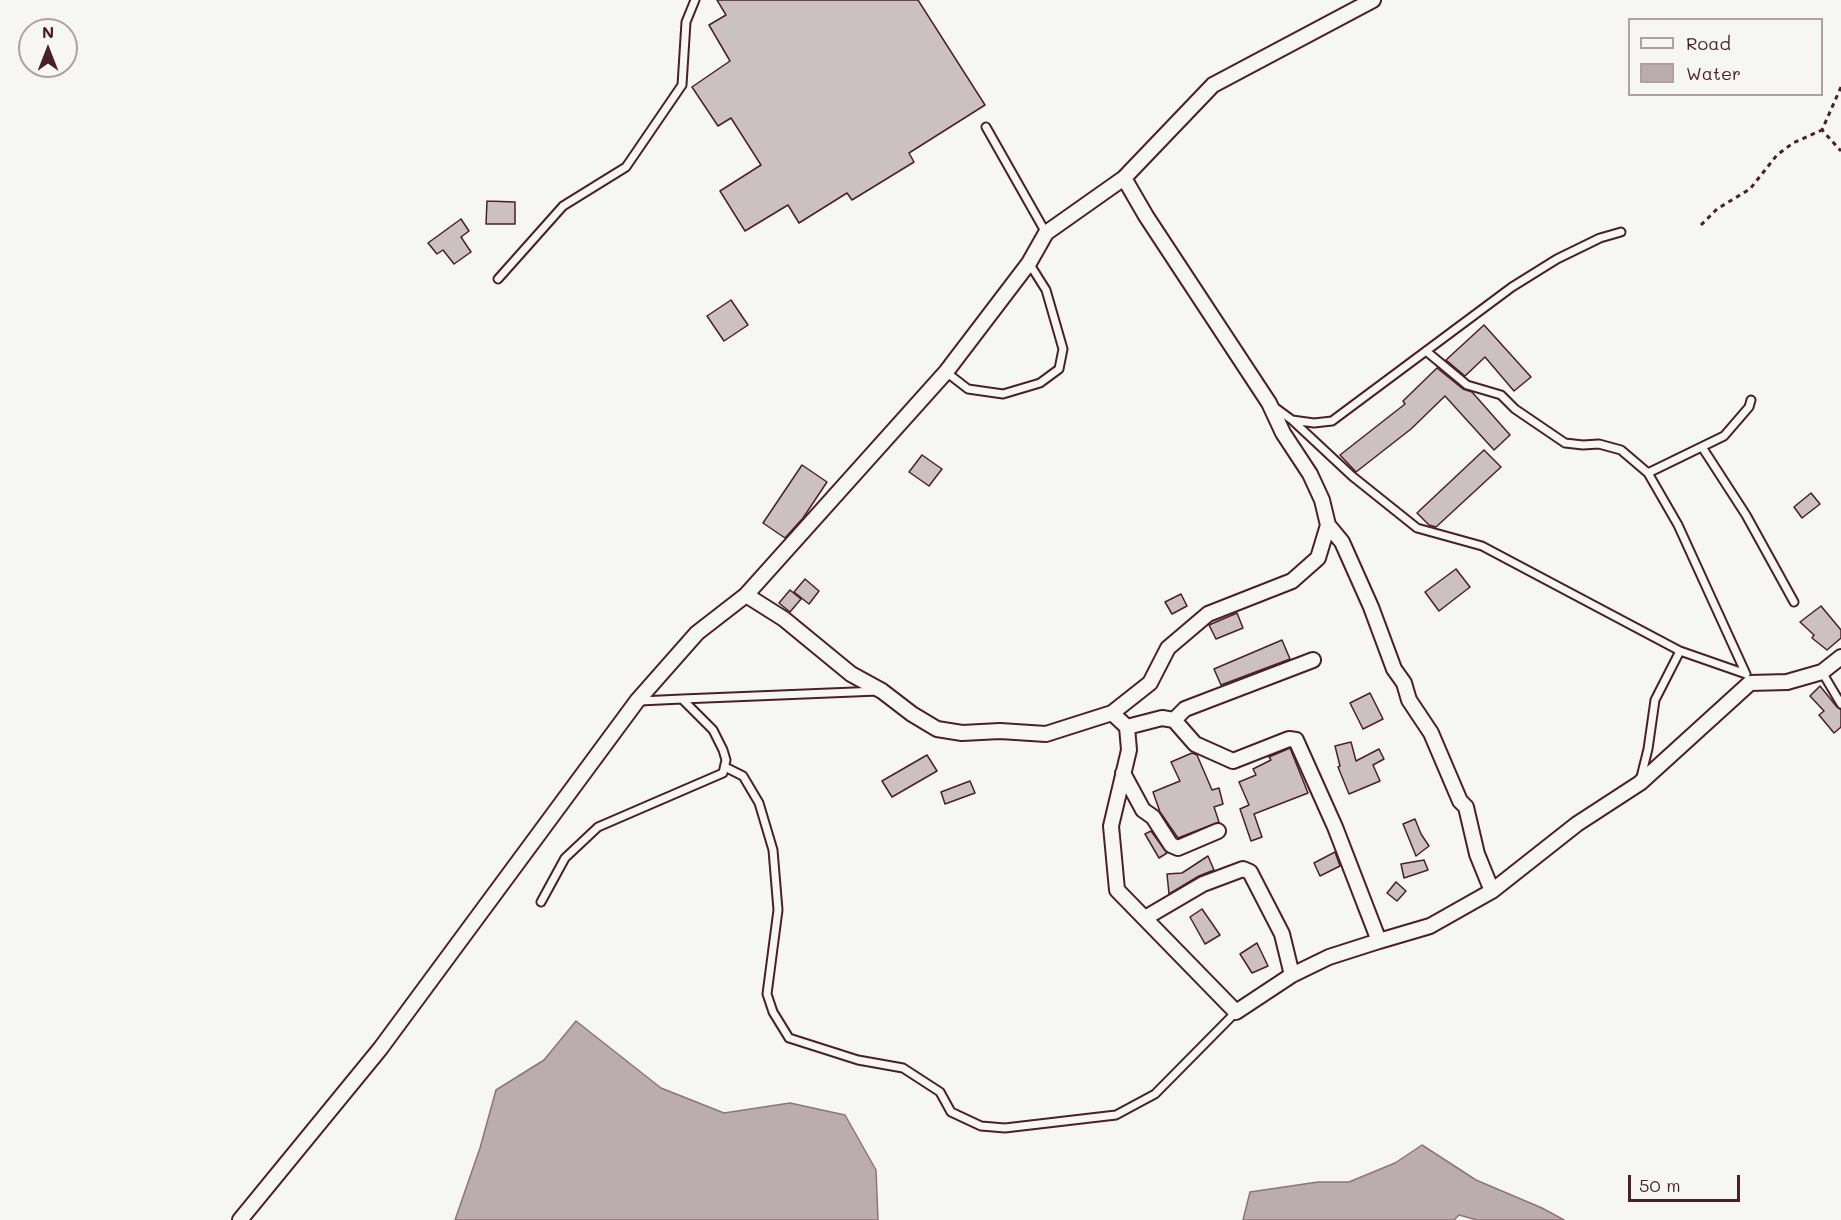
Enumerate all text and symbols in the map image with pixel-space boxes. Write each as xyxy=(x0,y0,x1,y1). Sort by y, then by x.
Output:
north arrow xyxy=(18,18,78,78)
legend xyxy=(1628,18,1823,96)
text: N xyxy=(42,21,54,42)
text: Road xyxy=(1686,31,1731,55)
text: Water xyxy=(1686,61,1741,85)
scale bar xyxy=(1631,1163,1744,1201)
text: 50 m xyxy=(1639,1173,1681,1197)

